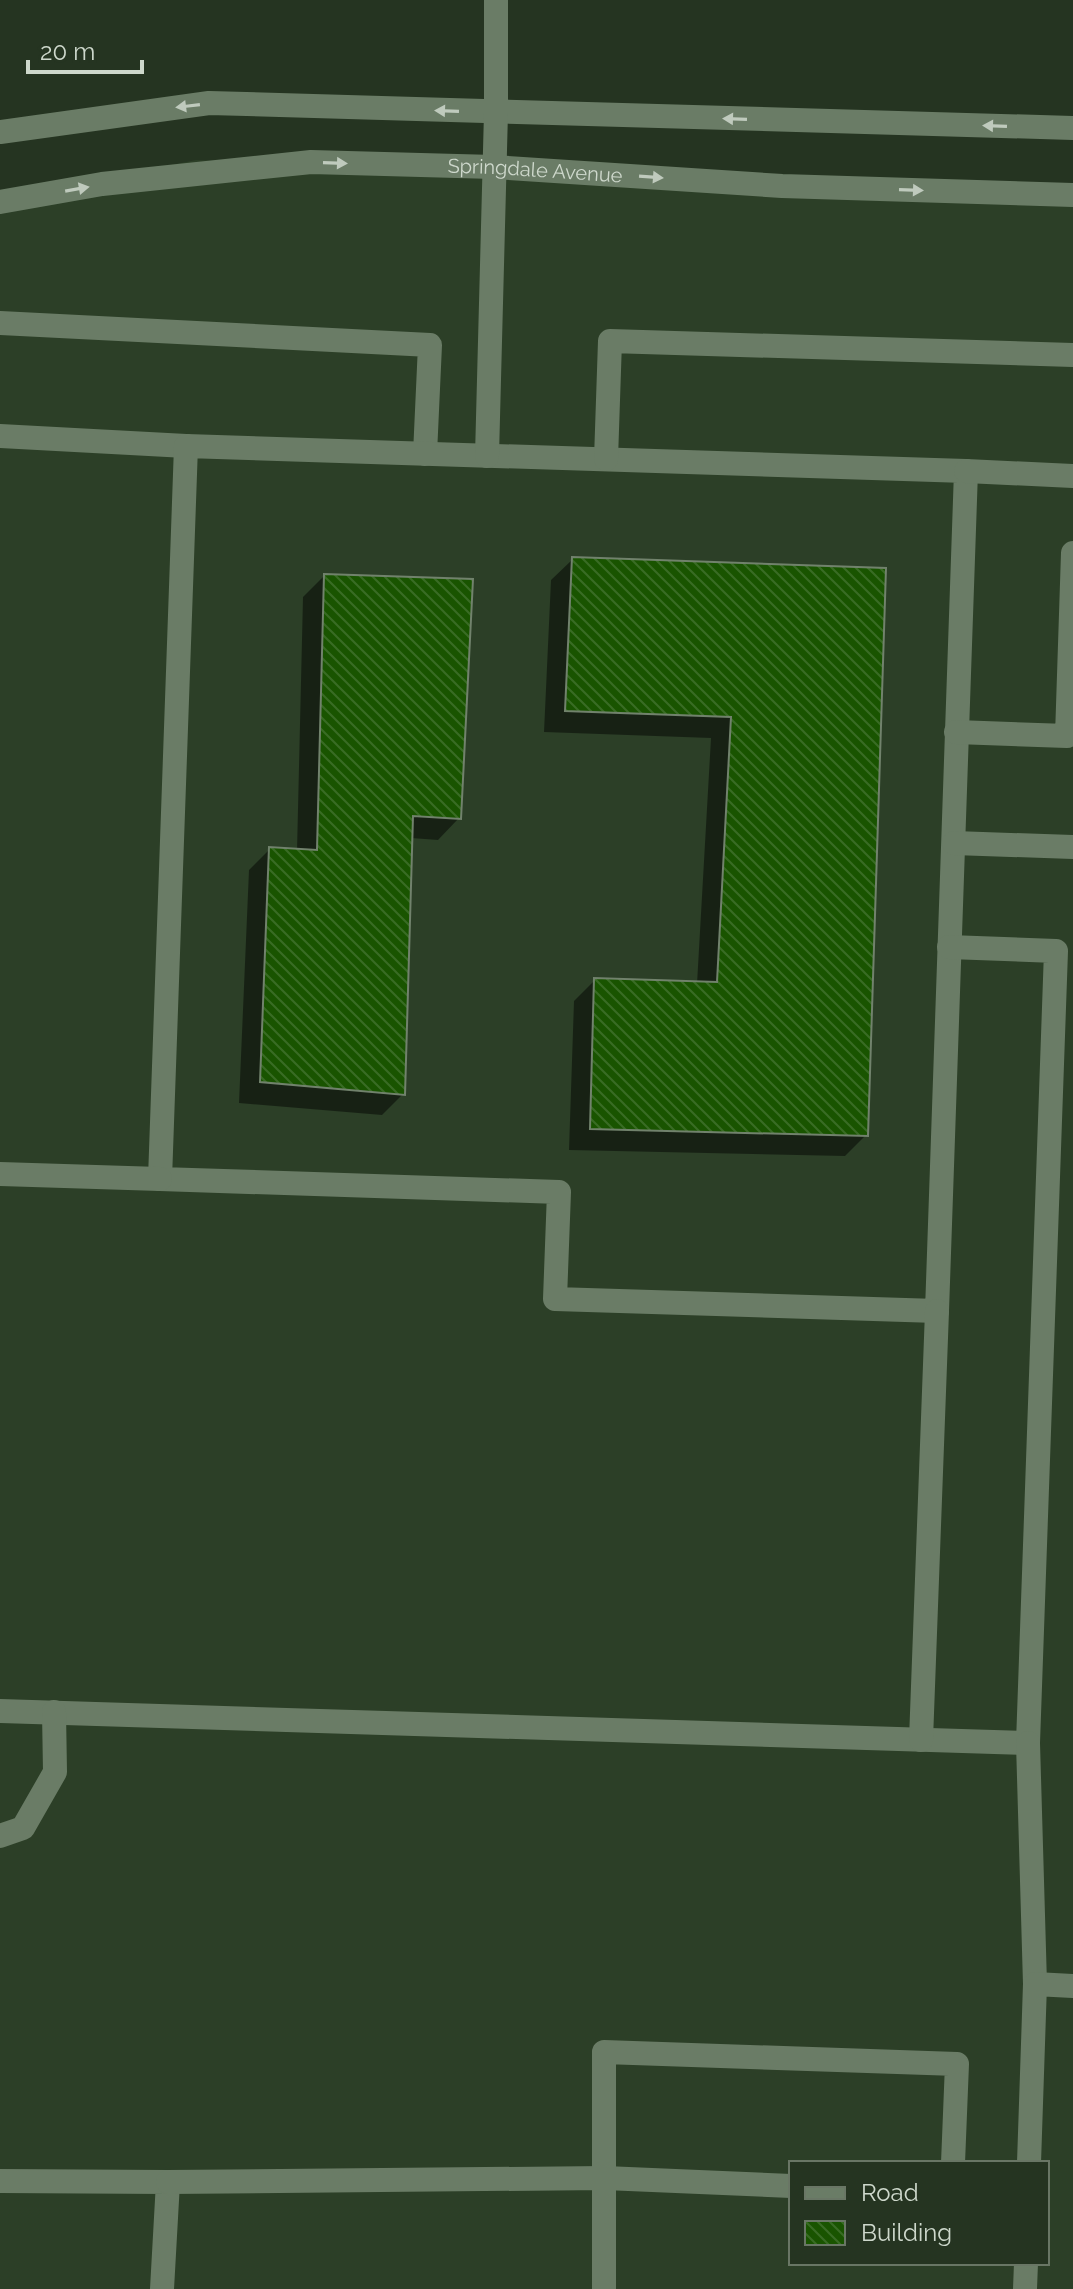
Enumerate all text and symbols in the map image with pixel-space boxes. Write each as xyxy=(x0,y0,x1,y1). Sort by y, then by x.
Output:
scale bar xyxy=(28,24,142,74)
text: 20 m xyxy=(40,37,95,66)
one-way arrow xyxy=(175,99,200,112)
one-way arrow xyxy=(434,104,459,117)
one-way arrow xyxy=(722,112,747,125)
one-way arrow xyxy=(982,120,1007,133)
street label: Springdale Avenue xyxy=(447,154,624,187)
one-way arrow xyxy=(323,156,348,169)
one-way arrow xyxy=(639,171,664,184)
one-way arrow xyxy=(65,182,90,194)
one-way arrow xyxy=(899,183,924,196)
legend xyxy=(789,2161,1049,2265)
text: Road xyxy=(861,2178,919,2207)
text: Building xyxy=(861,2218,952,2247)

